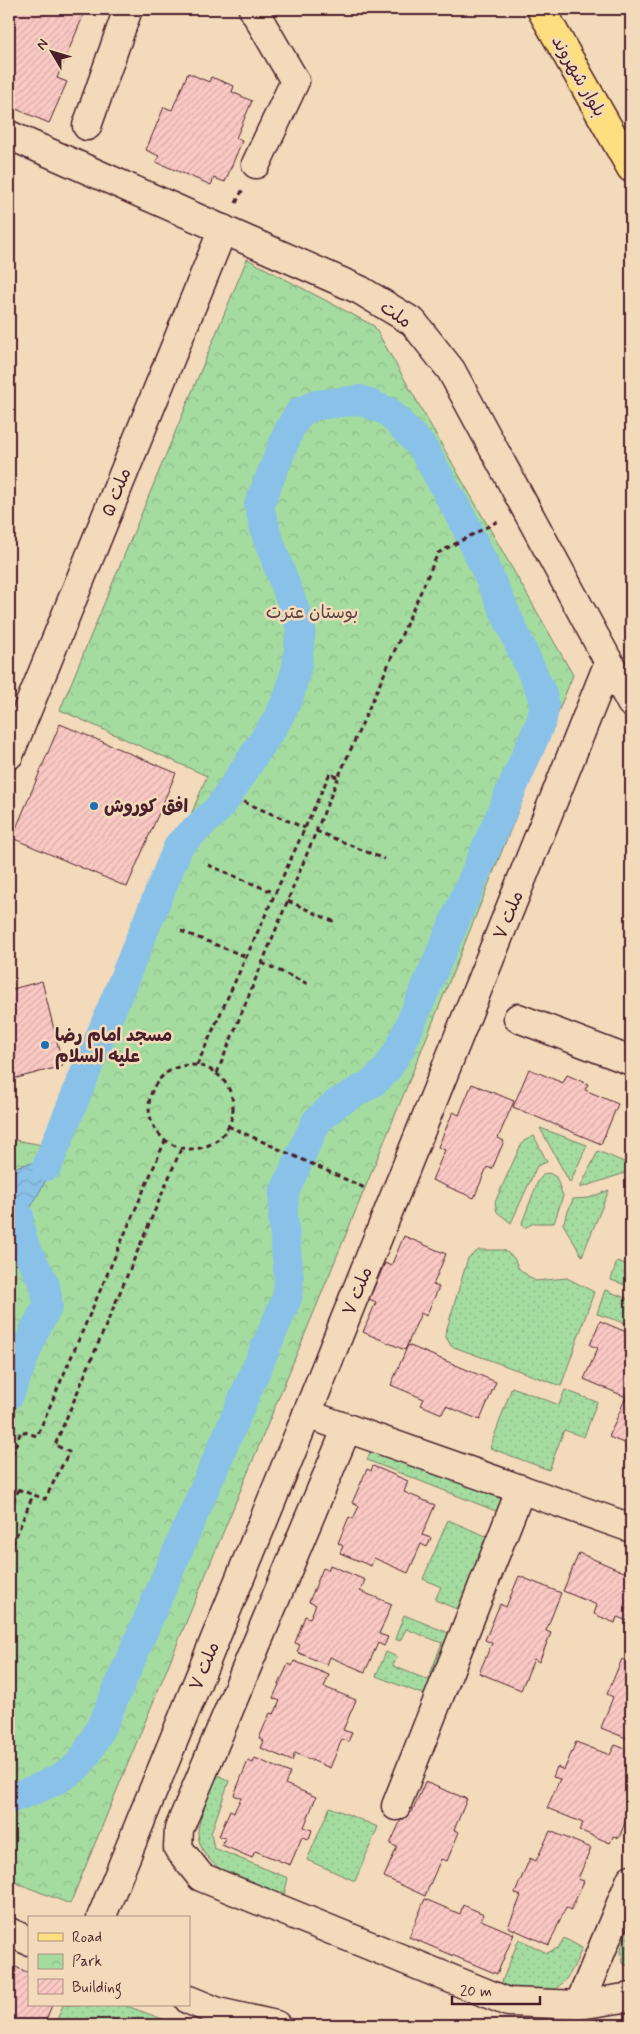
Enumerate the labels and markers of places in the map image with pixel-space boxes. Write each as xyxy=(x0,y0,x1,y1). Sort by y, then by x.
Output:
place label: افق کوروش xyxy=(104,795,188,819)
marker: افق کوروش xyxy=(88,800,100,812)
place label: مسجد امام رضا علیه السلام xyxy=(55,1024,172,1070)
marker: مسجد امام رضا علیه السلام xyxy=(39,1039,51,1051)

